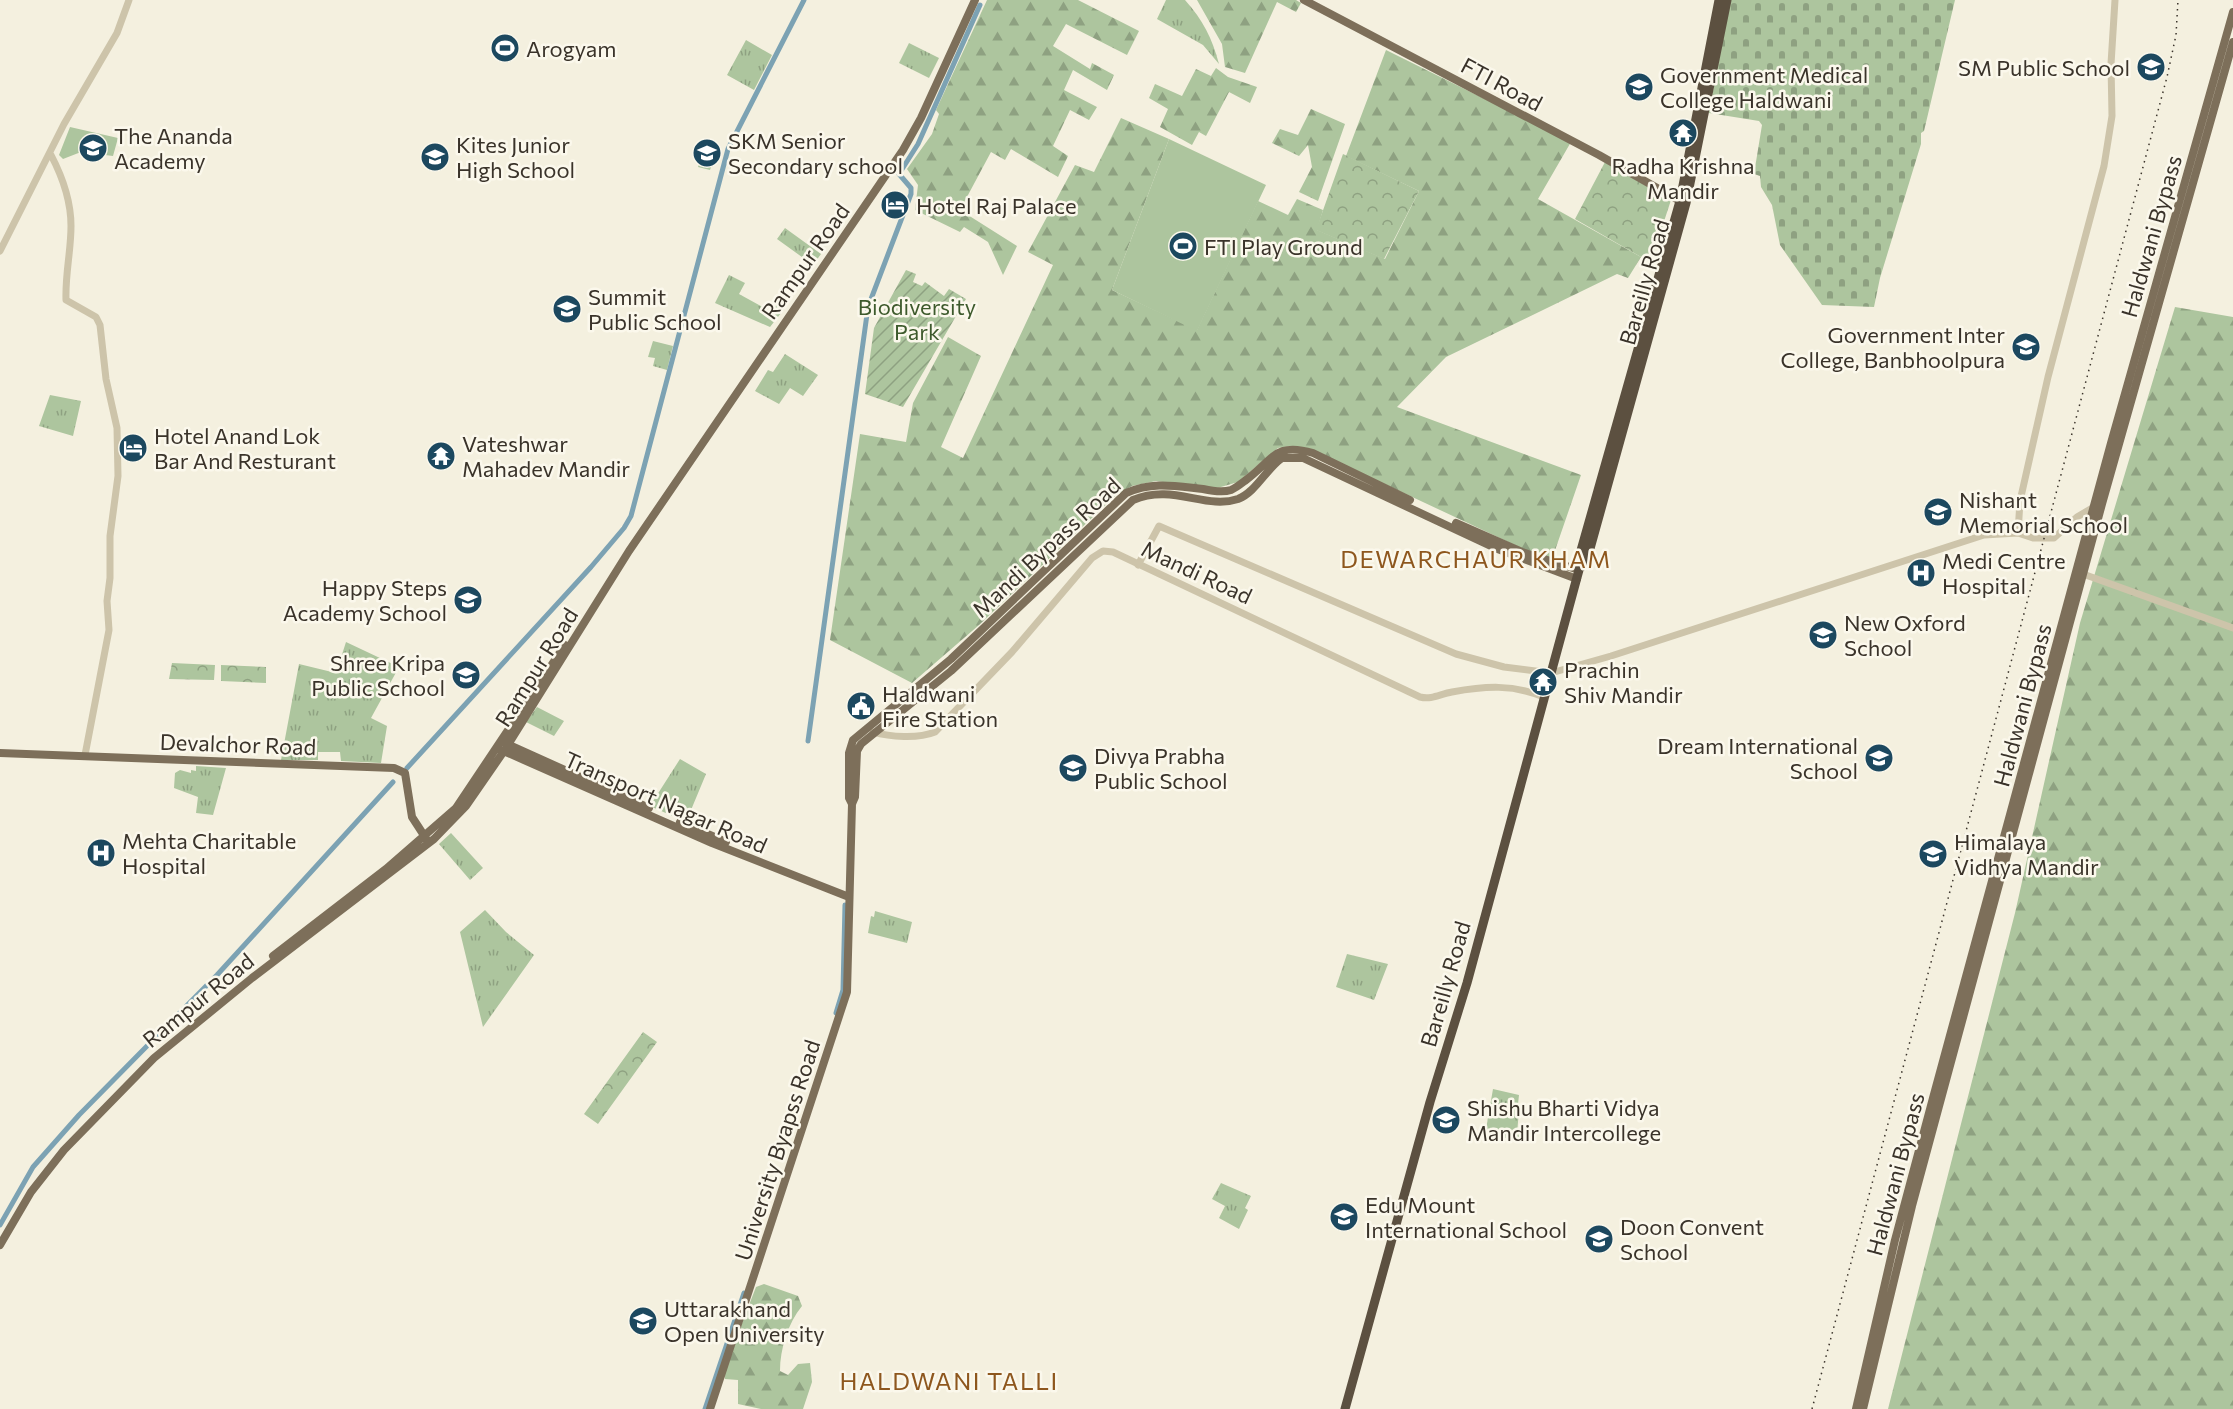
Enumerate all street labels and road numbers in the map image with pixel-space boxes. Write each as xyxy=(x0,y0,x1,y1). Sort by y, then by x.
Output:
street label: FTI Road xyxy=(1457,51,1547,117)
street label: Haldwani Bypass xyxy=(2115,152,2187,320)
street label: Rampur Road xyxy=(755,198,855,324)
street label: Bareilly Road xyxy=(1613,216,1675,348)
street label: Mandi Bypass Road xyxy=(966,471,1126,623)
street label: Mandi Road xyxy=(1137,535,1257,609)
street label: Rampur Road xyxy=(489,603,583,731)
street label: Haldwani Bypass xyxy=(1987,621,2057,789)
street label: Devalchor Road xyxy=(159,728,317,760)
street label: Transport Nagar Road xyxy=(561,745,771,859)
street label: Bareilly Road xyxy=(1414,918,1476,1050)
street label: Rampur Road xyxy=(137,947,259,1053)
street label: University Byapss Road xyxy=(729,1036,825,1264)
street label: Haldwani Bypass xyxy=(1860,1090,1930,1258)

